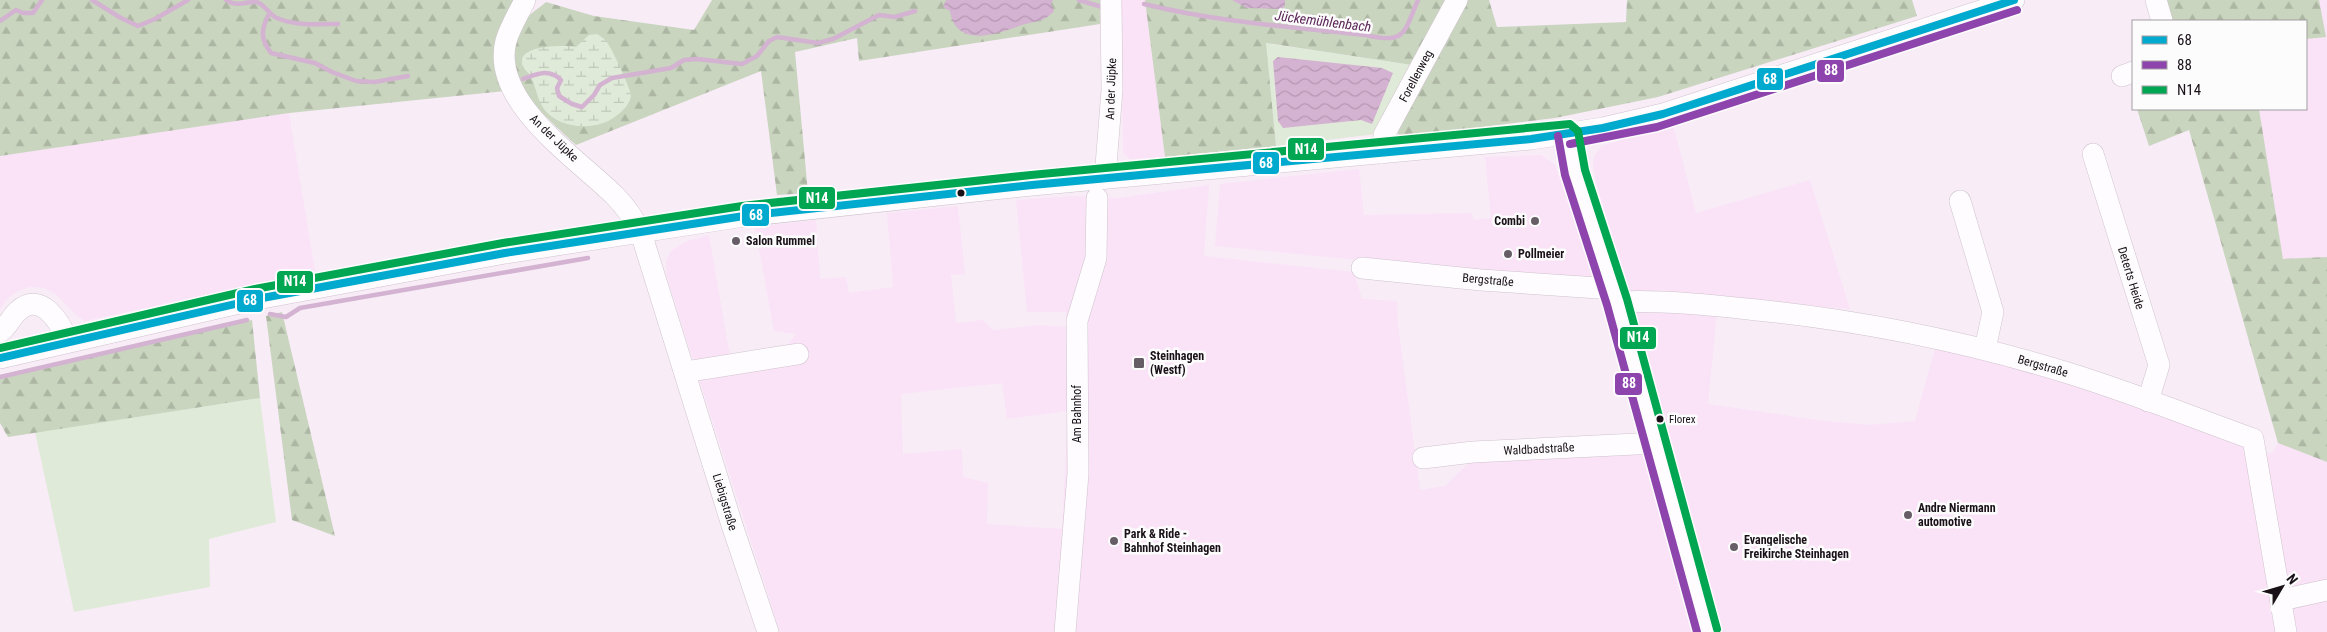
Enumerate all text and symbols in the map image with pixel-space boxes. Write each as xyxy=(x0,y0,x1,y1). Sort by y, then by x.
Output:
water label: Jückemühlenbach xyxy=(1274,7,1372,35)
legend xyxy=(2132,20,2307,110)
text: 68 xyxy=(2177,31,2192,49)
street label: Forellenweg xyxy=(1396,47,1436,105)
text: 88 xyxy=(2177,56,2192,74)
street label: An der Jüpke xyxy=(1103,57,1119,120)
line badge: 88 xyxy=(1816,59,1845,83)
text: 88 xyxy=(1824,62,1838,78)
line badge: 68 xyxy=(1756,67,1784,91)
text: 68 xyxy=(1763,71,1777,87)
text: N14 xyxy=(2177,81,2201,99)
street label: An der Jüpke xyxy=(527,111,581,165)
line badge: N14 xyxy=(1287,137,1325,161)
text: N14 xyxy=(1295,141,1317,157)
line badge: 68 xyxy=(1252,151,1280,175)
text: 68 xyxy=(1259,155,1273,171)
line badge: N14 xyxy=(798,186,836,210)
unlabelled marker xyxy=(956,188,966,198)
text: N14 xyxy=(806,190,828,206)
line badge: 68 xyxy=(741,203,770,227)
text: 68 xyxy=(749,207,763,223)
place label: Combi xyxy=(1494,214,1525,228)
marker: Combi xyxy=(1529,215,1541,227)
place label: Salon Rummel xyxy=(746,234,815,248)
marker: Salon Rummel xyxy=(730,235,742,247)
street label: Deterts Heide xyxy=(2115,245,2147,311)
place label: Pollmeier xyxy=(1518,247,1564,261)
marker: Pollmeier xyxy=(1502,248,1514,260)
line badge: N14 xyxy=(276,270,314,294)
street label: Bergstraße xyxy=(1462,271,1515,289)
text: N14 xyxy=(284,273,306,289)
line badge: 68 xyxy=(236,289,264,313)
text: 68 xyxy=(243,292,257,308)
line badge: N14 xyxy=(1619,326,1657,350)
text: N14 xyxy=(1627,329,1649,345)
place label: Steinhagen (Westf) xyxy=(1150,349,1204,377)
street label: Bergstraße xyxy=(2016,352,2070,380)
marker: Steinhagen (Westf) xyxy=(1132,356,1146,370)
line badge: 88 xyxy=(1614,372,1643,396)
text: 88 xyxy=(1622,375,1636,391)
street label: Am Bahnhof xyxy=(1070,385,1084,443)
place label: Florex xyxy=(1669,413,1696,426)
marker: Florex xyxy=(1655,414,1665,424)
street label: Waldbadstraße xyxy=(1503,440,1575,458)
street label: Liebigstraße xyxy=(710,472,740,532)
place label: Andre Niermann automotive xyxy=(1918,501,1996,529)
marker: Andre Niermann automotive xyxy=(1902,509,1914,521)
place label: Park & Ride - Bahnhof Steinhagen xyxy=(1124,527,1221,555)
place label: Evangelische Freikirche Steinhagen xyxy=(1744,533,1849,561)
marker: Park & Ride - Bahnhof Steinhagen xyxy=(1108,535,1120,547)
marker: Evangelische Freikirche Steinhagen xyxy=(1728,541,1740,553)
north arrow xyxy=(2257,562,2307,612)
text: N xyxy=(2283,571,2301,587)

